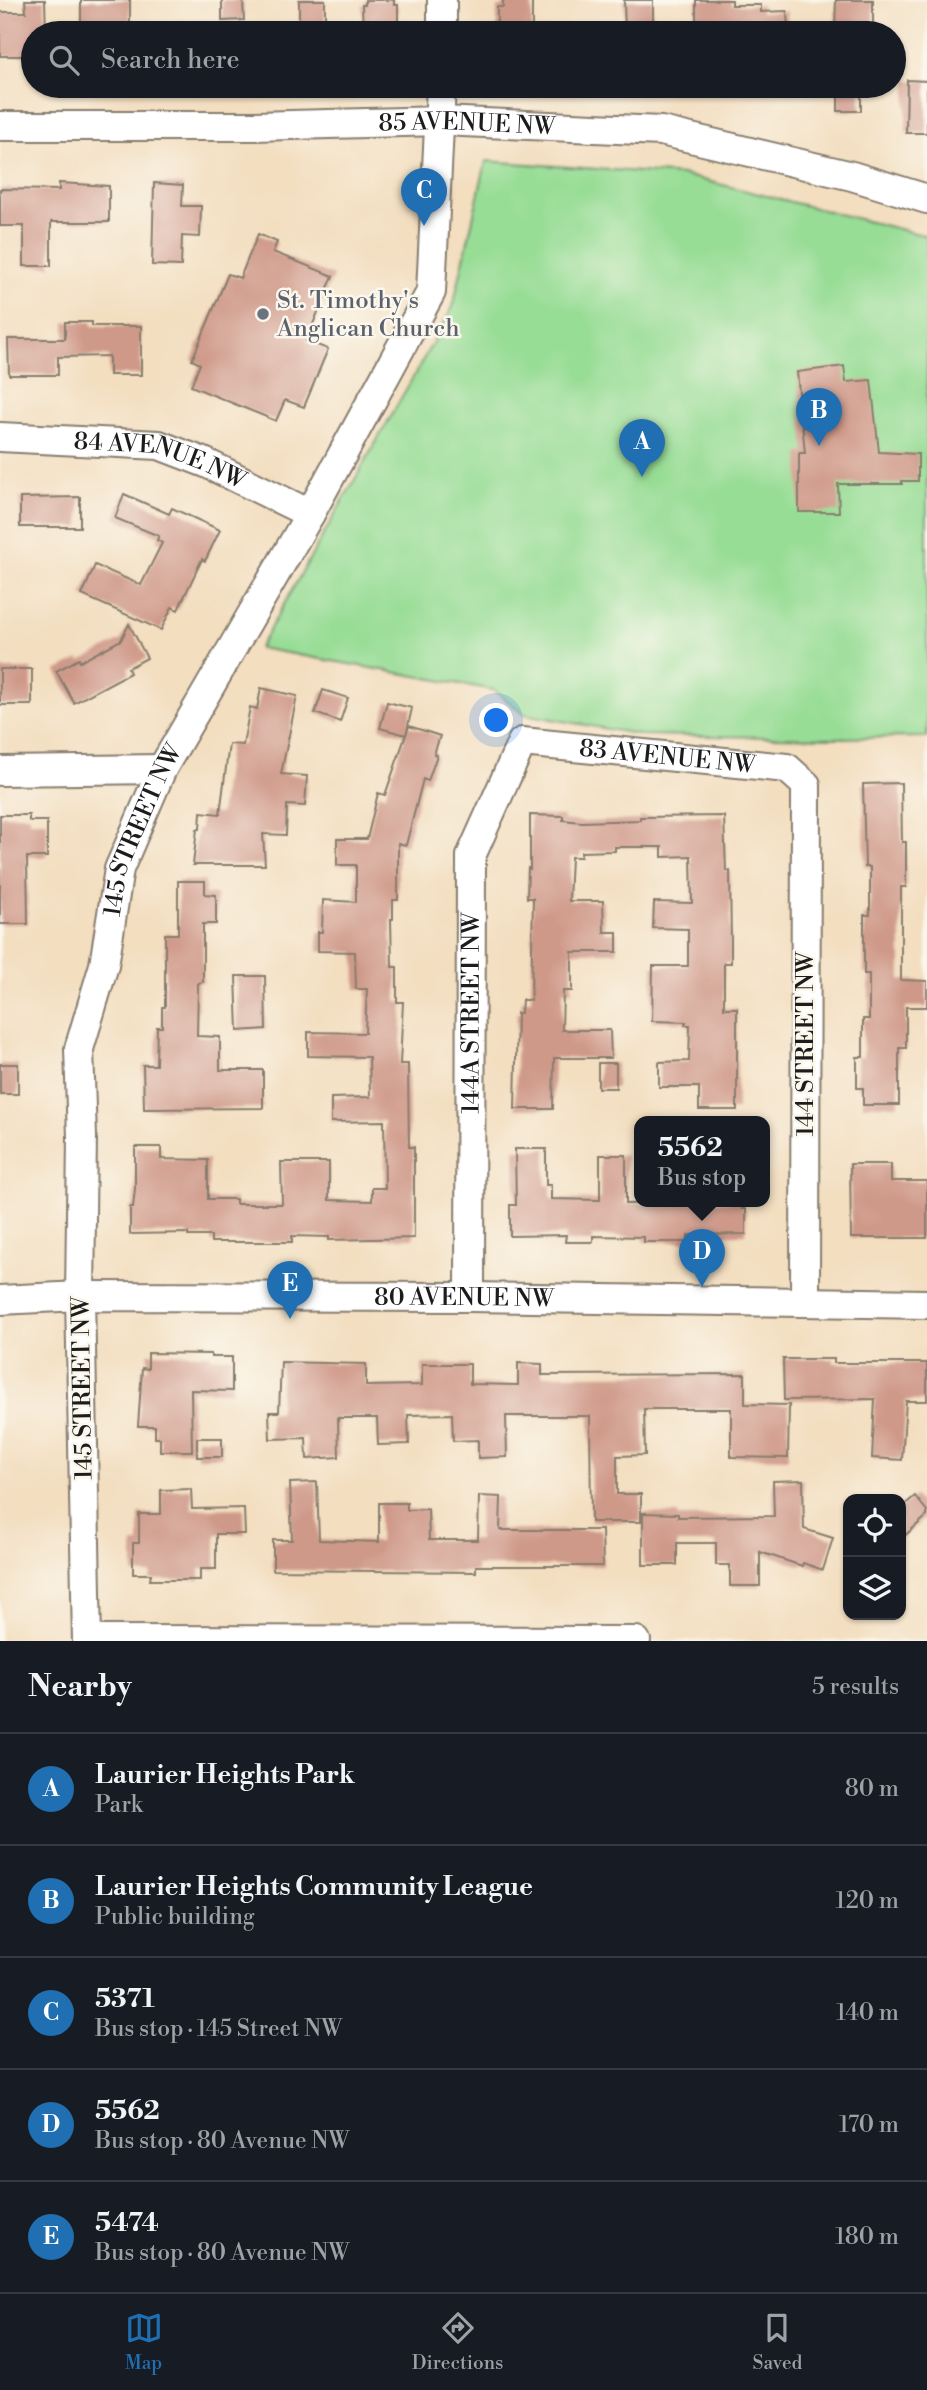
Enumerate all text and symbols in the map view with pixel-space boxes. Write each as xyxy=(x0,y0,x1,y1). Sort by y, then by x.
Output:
search box xyxy=(21,21,906,98)
icon: search xyxy=(45,41,83,79)
text: Search here xyxy=(101,44,240,76)
street label: 85 AVENUE NW xyxy=(378,107,557,142)
pin: C xyxy=(401,168,447,226)
place label: St. Timothy's Anglican Church xyxy=(276,286,460,344)
marker: St. Timothy's Anglican Church xyxy=(255,306,271,322)
pin: B xyxy=(796,388,842,446)
pin: A xyxy=(619,419,665,477)
street label: 84 AVENUE NW xyxy=(73,427,252,497)
your location xyxy=(479,703,513,737)
street label: 83 AVENUE NW xyxy=(578,734,758,781)
street label: 145 STREET NW xyxy=(98,738,190,918)
street label: 144A STREET NW xyxy=(456,911,487,1114)
street label: 144 STREET NW xyxy=(791,950,821,1136)
popup xyxy=(634,1116,770,1207)
text: 5562 xyxy=(658,1132,723,1164)
text: Bus stop xyxy=(658,1164,746,1192)
pin: D xyxy=(679,1229,725,1287)
pin: E xyxy=(267,1261,313,1319)
street label: 80 AVENUE NW xyxy=(374,1283,555,1314)
street label: 145 STREET NW xyxy=(66,1295,100,1480)
map controls xyxy=(843,1494,906,1620)
button: locate xyxy=(843,1494,906,1557)
button: layers xyxy=(843,1557,906,1620)
text: Nearby xyxy=(28,1668,132,1706)
text: 5 results xyxy=(812,1673,899,1701)
text: Laurier Heights Park xyxy=(95,1759,355,1791)
text: A xyxy=(43,1775,59,1803)
text: 80 m xyxy=(845,1775,899,1803)
text: Park xyxy=(95,1791,143,1819)
text: Laurier Heights Community League xyxy=(95,1871,533,1903)
text: B xyxy=(42,1887,60,1915)
text: 120 m xyxy=(835,1887,899,1915)
text: Public building xyxy=(95,1903,255,1931)
text: 5371 xyxy=(95,1983,155,2015)
text: C xyxy=(43,1999,59,2027)
text: 140 m xyxy=(836,1999,899,2027)
text: Bus stop · 145 Street NW xyxy=(95,2015,342,2043)
text: 5562 xyxy=(95,2095,160,2127)
text: D xyxy=(42,2111,60,2139)
text: 170 m xyxy=(839,2111,899,2139)
text: Bus stop · 80 Avenue NW xyxy=(95,2127,349,2155)
text: 5474 xyxy=(95,2207,159,2239)
text: E xyxy=(43,2223,59,2251)
text: 180 m xyxy=(835,2223,899,2251)
text: Bus stop · 80 Avenue NW xyxy=(95,2239,349,2267)
tab: Map xyxy=(125,2309,163,2375)
tab: Directions xyxy=(412,2309,503,2375)
tab: Saved xyxy=(753,2309,802,2375)

